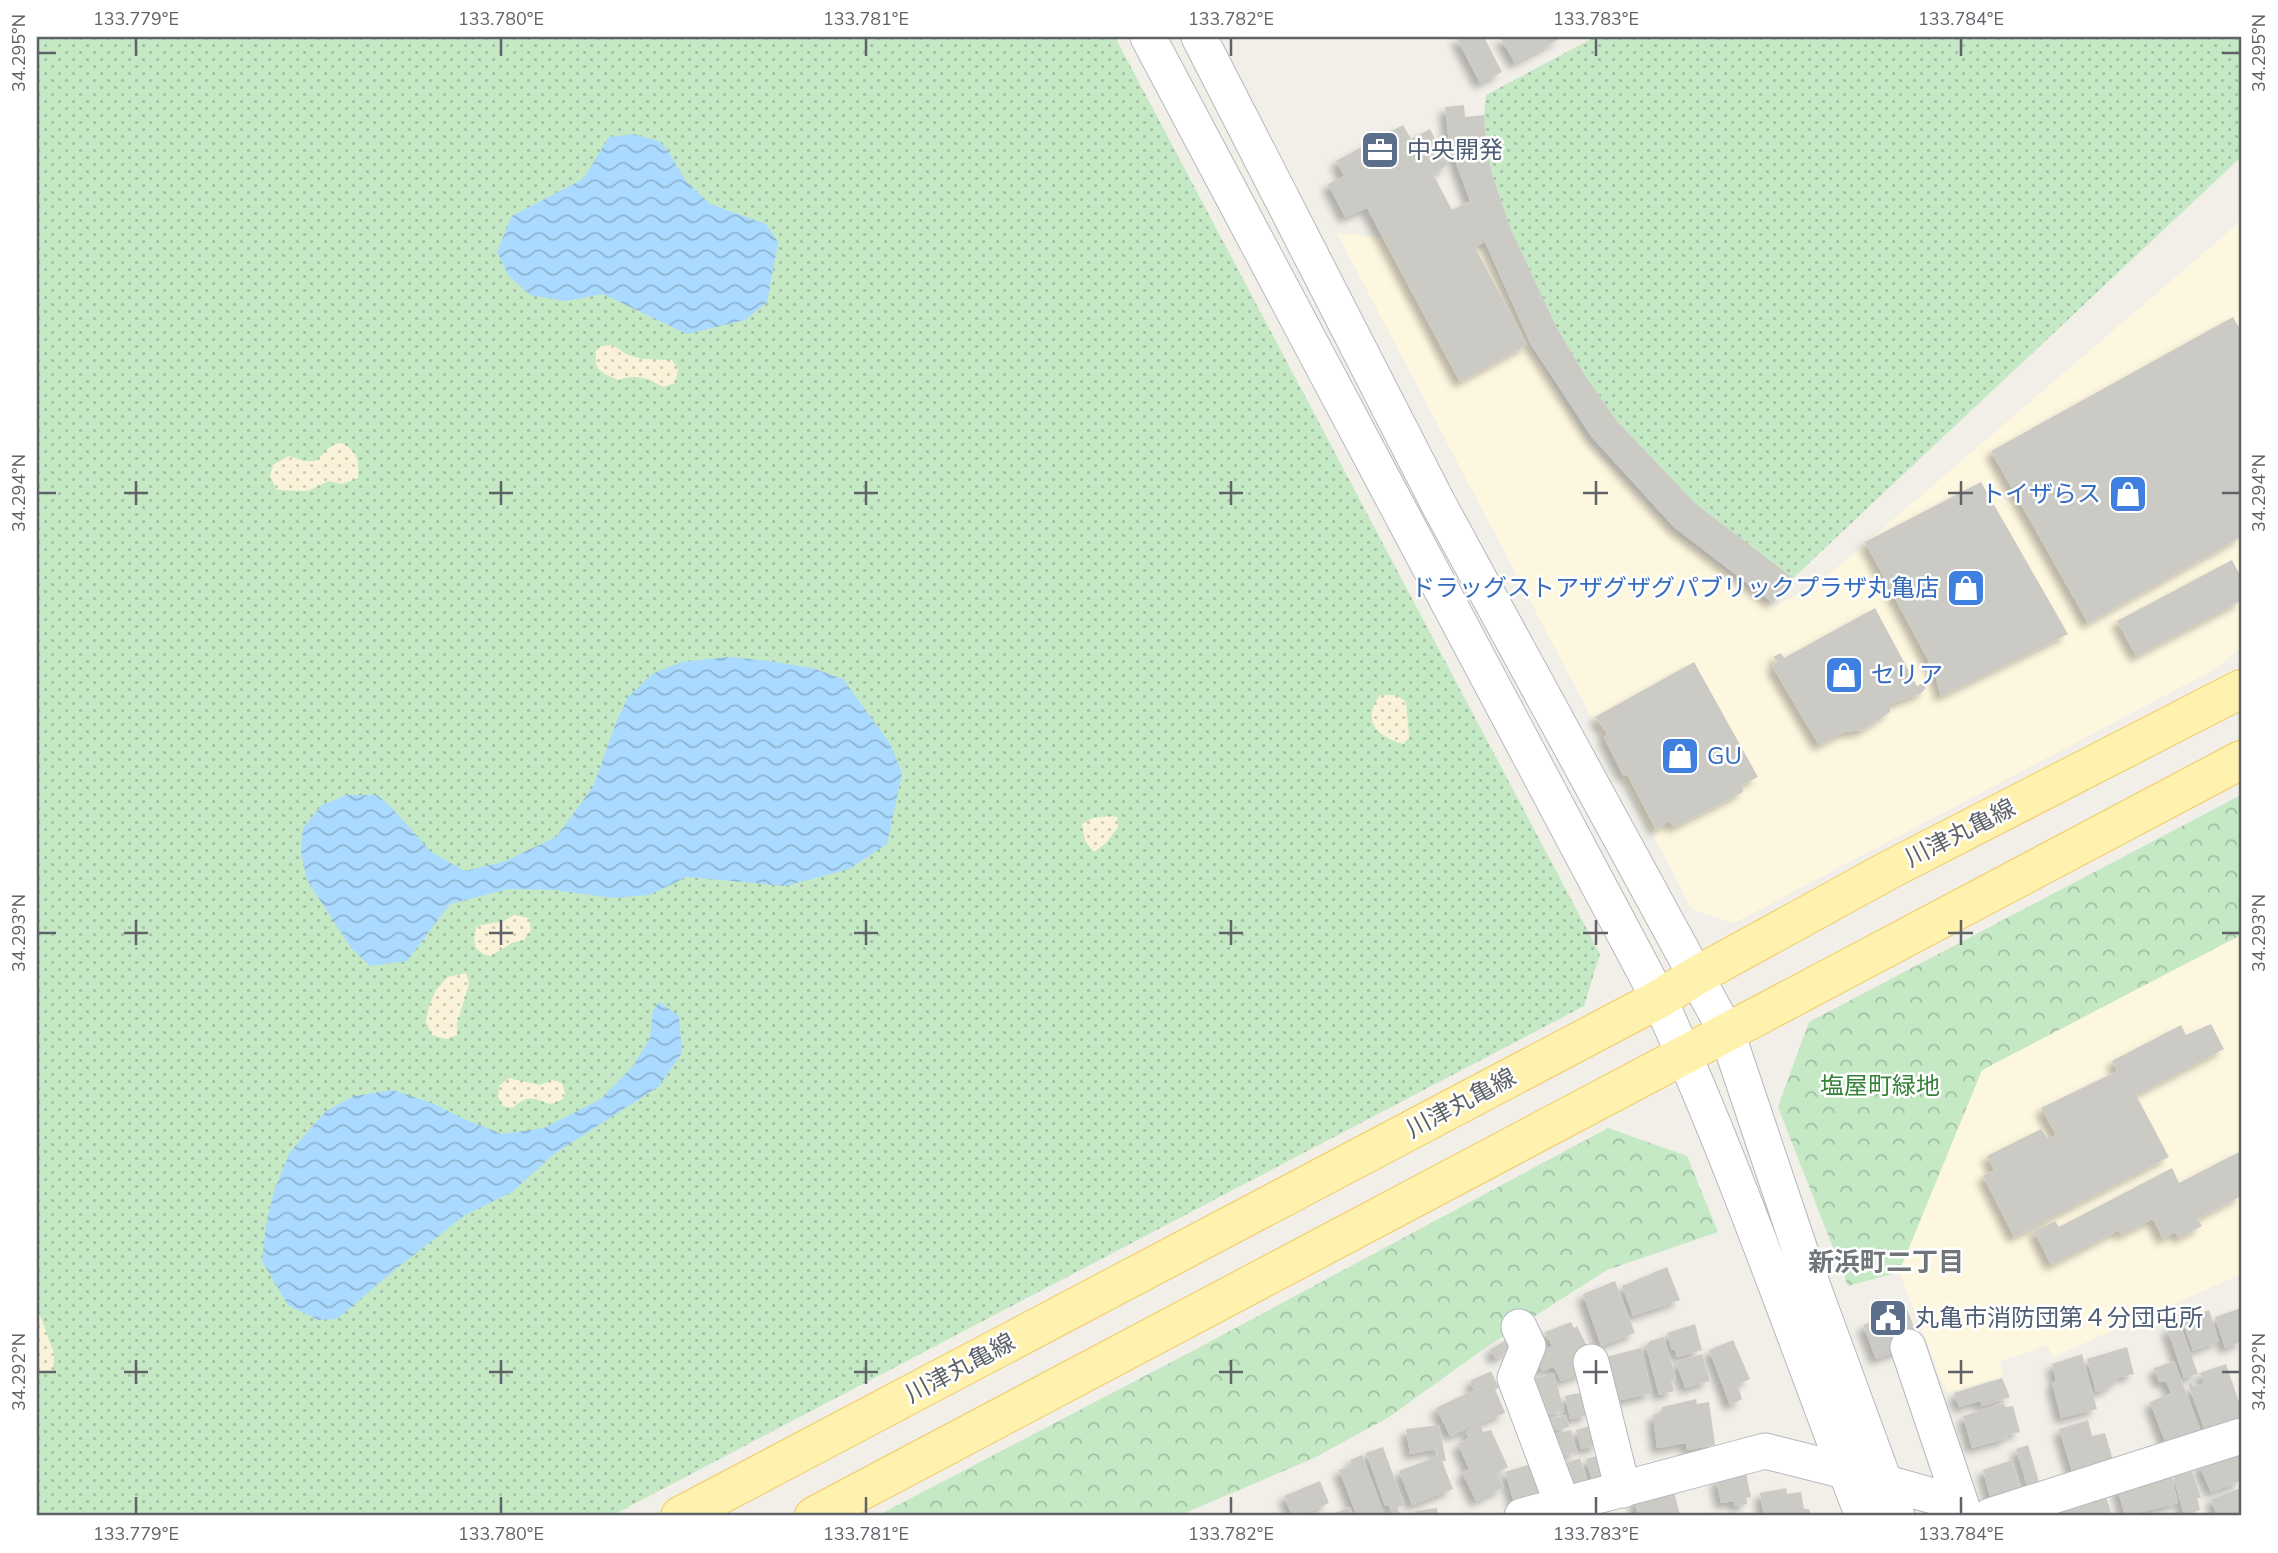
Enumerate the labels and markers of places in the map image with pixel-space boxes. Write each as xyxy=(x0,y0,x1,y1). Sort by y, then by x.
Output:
office icon: 中央開発 xyxy=(1359,129,1401,171)
place label: 中央開発 xyxy=(1407,134,1503,166)
shop icon: トイザらス xyxy=(2107,473,2149,515)
place label: トイザらス xyxy=(1981,478,2101,510)
shop icon: ドラッグストアザグザグパブリックプラザ丸亀店 xyxy=(1945,567,1987,609)
place label: ドラッグストアザグザグパブリックプラザ丸亀店 xyxy=(1411,572,1939,604)
shop icon: セリア xyxy=(1823,654,1865,696)
place label: セリア xyxy=(1871,659,1943,691)
shop icon: GU xyxy=(1659,735,1701,777)
place label: GU xyxy=(1707,740,1742,772)
public building icon: 丸亀市消防団第４分団屯所 xyxy=(1867,1297,1909,1339)
place label: 丸亀市消防団第４分団屯所 xyxy=(1915,1302,2203,1334)

